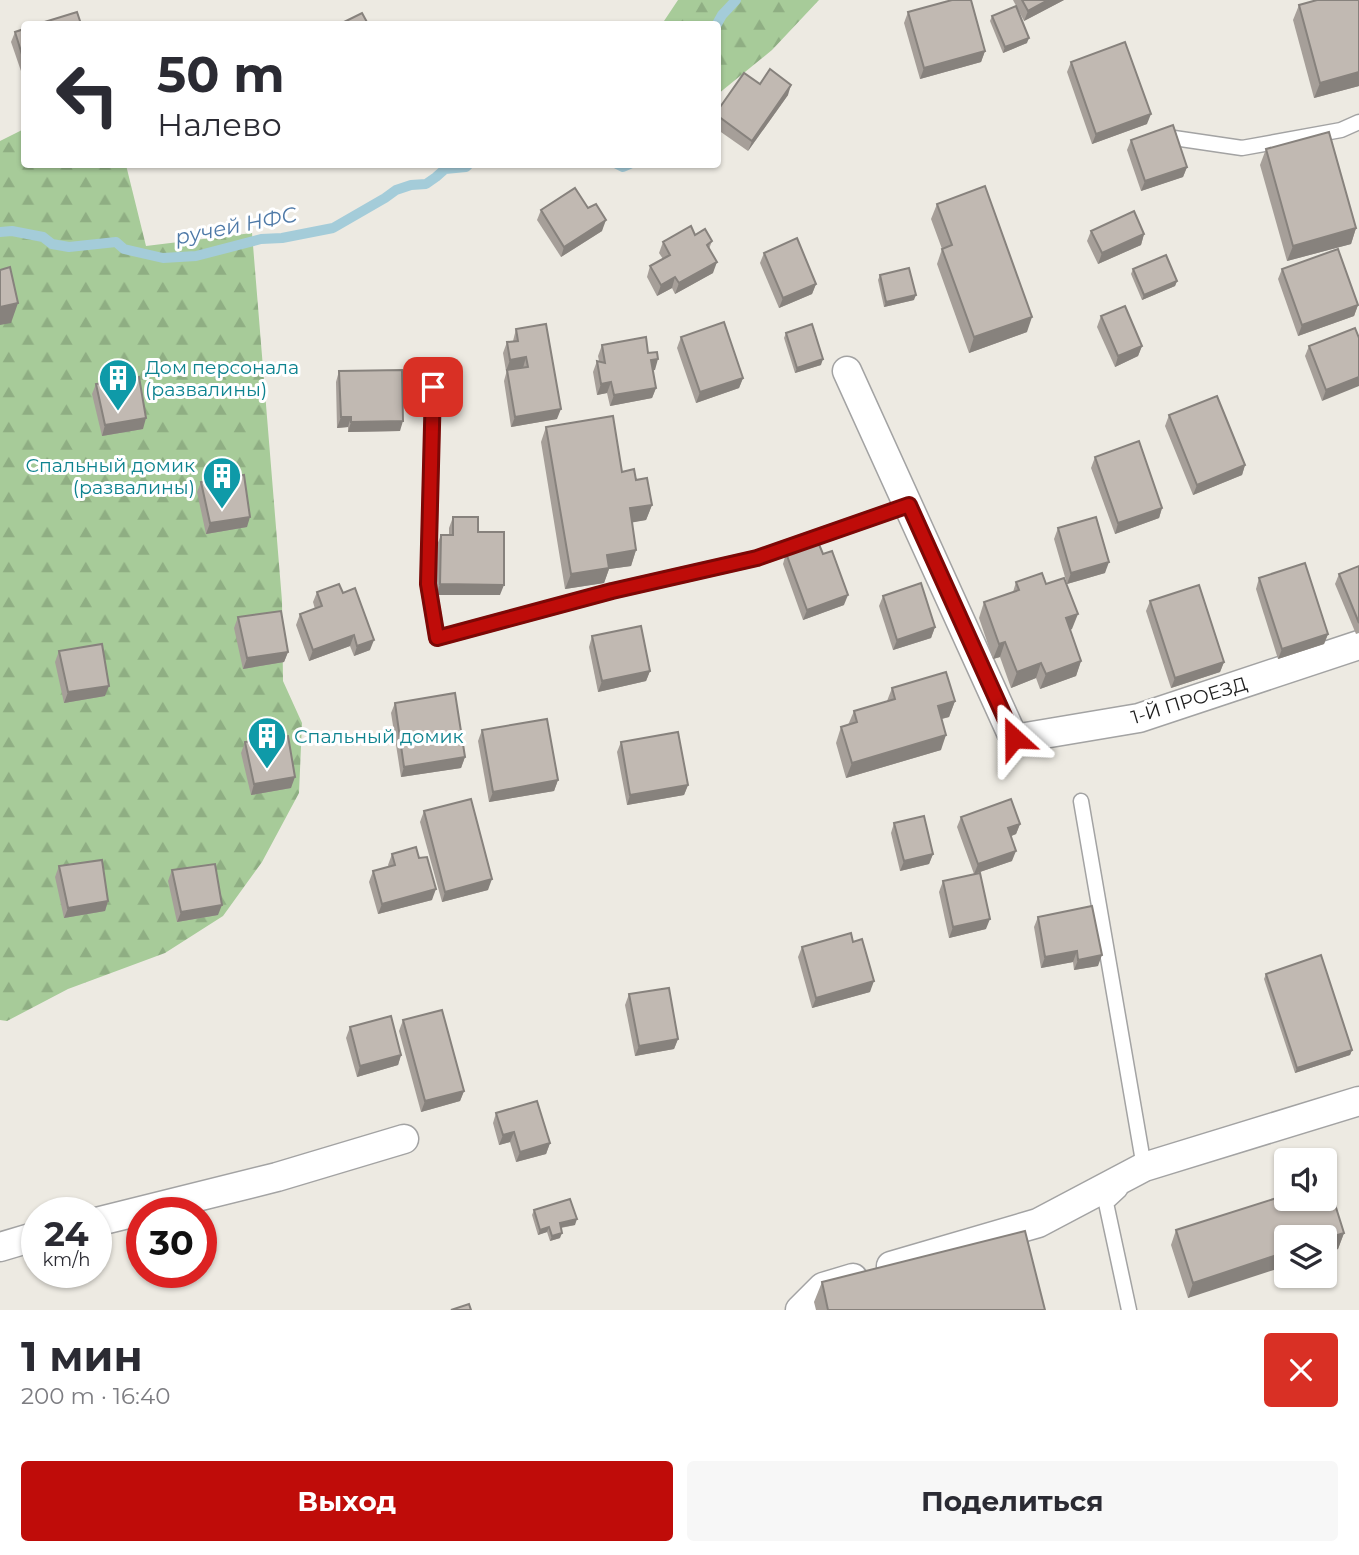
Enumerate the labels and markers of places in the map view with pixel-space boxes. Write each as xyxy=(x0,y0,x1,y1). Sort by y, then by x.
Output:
place label: Дом персонала (развалины) xyxy=(145,356,299,401)
building icon: Дом персонала (развалины) xyxy=(97,357,139,412)
pin xyxy=(403,357,463,417)
place label: Спальный домик (развалины) xyxy=(25,454,195,499)
building icon: Спальный домик (развалины) xyxy=(201,455,243,510)
building icon: Спальный домик xyxy=(246,715,288,770)
place label: Спальный домик xyxy=(294,725,464,748)

